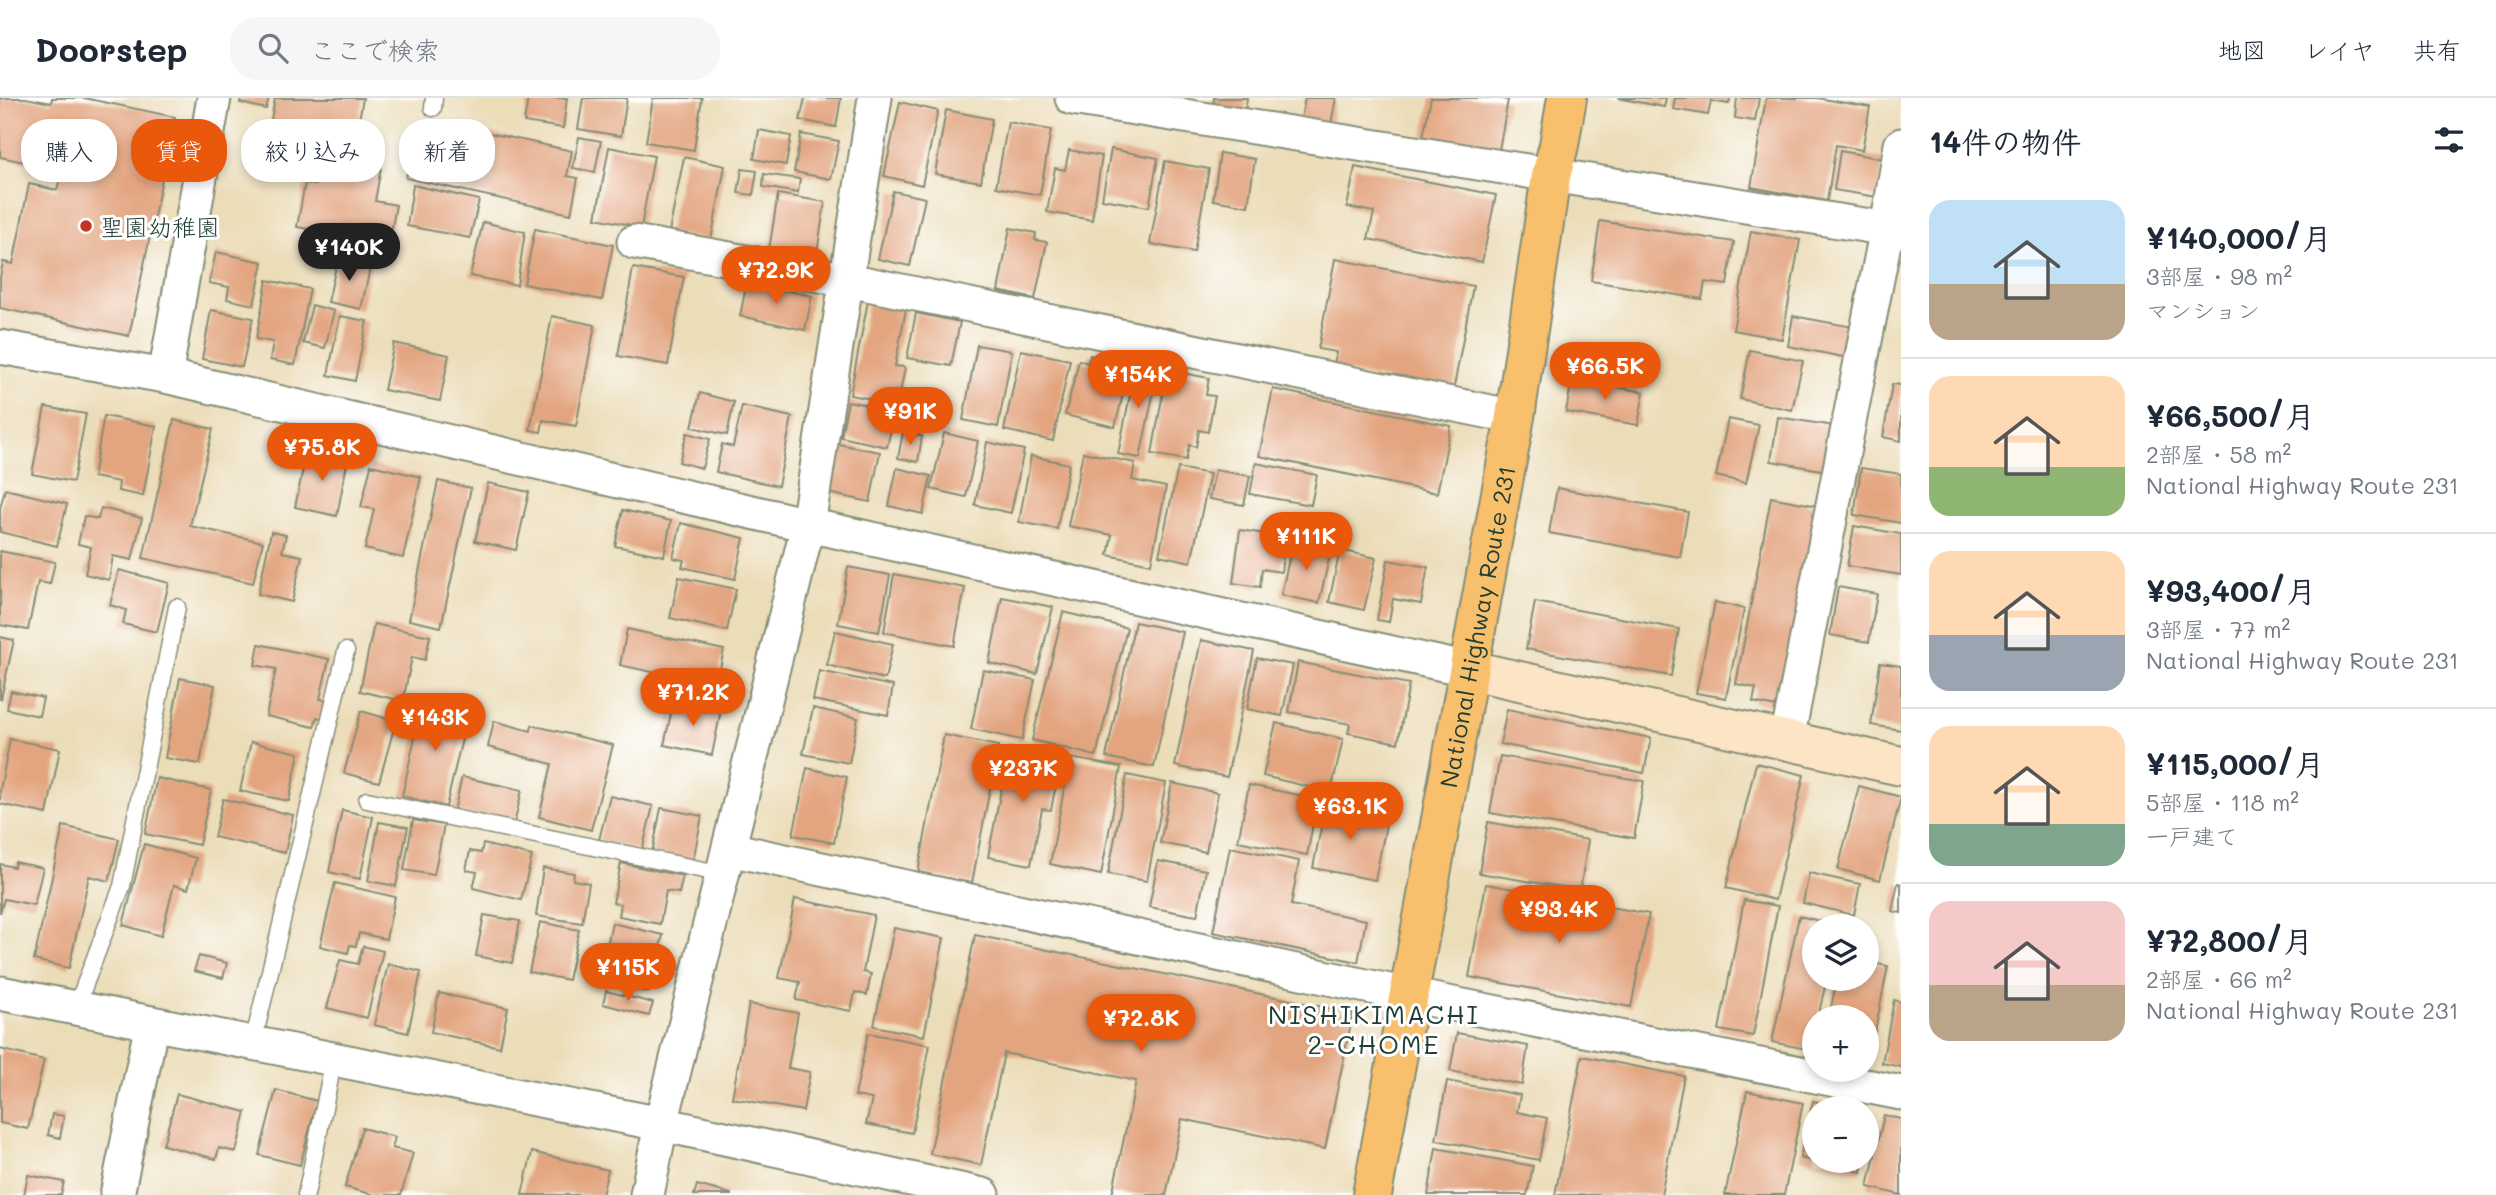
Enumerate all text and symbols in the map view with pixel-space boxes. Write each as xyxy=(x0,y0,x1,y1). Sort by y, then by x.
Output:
search box xyxy=(230,17,720,80)
text: Doorstep xyxy=(35,27,188,70)
icon: search xyxy=(254,29,292,67)
text: ここで検索 xyxy=(310,33,440,67)
text: 地図 xyxy=(2218,34,2266,65)
text: レイヤ xyxy=(2304,34,2375,65)
text: 共有 xyxy=(2413,34,2461,65)
chip: 購入 xyxy=(21,119,117,182)
chip: 賃貸 xyxy=(131,119,227,182)
chip: 絞り込み xyxy=(241,119,385,182)
chip: 新着 xyxy=(399,119,495,182)
text: 14件の物件 xyxy=(1929,121,2081,161)
icon: filters xyxy=(2430,121,2468,159)
place label: 聖園幼稚園 xyxy=(100,211,220,242)
text: ¥140,000/月 xyxy=(2146,217,2332,257)
marker: 聖園幼稚園 xyxy=(78,218,94,234)
pin: ¥140K xyxy=(300,223,398,283)
icon: home xyxy=(1985,228,2069,312)
text: ¥140K xyxy=(314,231,384,261)
pin: ¥72.9K xyxy=(719,246,833,306)
text: ¥72.9K xyxy=(738,254,814,284)
text: 3部屋 · 98 m² xyxy=(2146,261,2292,291)
text: マンション xyxy=(2146,295,2260,325)
pin: ¥66.5K xyxy=(1548,342,1662,402)
pin: ¥154K xyxy=(1089,350,1187,410)
text: ¥66.5K xyxy=(1566,350,1644,380)
text: ¥154K xyxy=(1104,358,1172,388)
pin: ¥91K xyxy=(869,388,951,447)
text: ¥91K xyxy=(883,395,937,425)
text: ¥66,500/月 xyxy=(2146,395,2315,435)
icon: home xyxy=(1985,404,2069,488)
pin: ¥75.8K xyxy=(265,424,379,483)
text: ¥75.8K xyxy=(283,431,361,461)
text: 2部屋 · 58 m² xyxy=(2146,439,2291,469)
street label: National Highway Route 231 xyxy=(1432,463,1521,790)
text: National Highway Route 231 xyxy=(2146,470,2459,500)
pin: ¥111K xyxy=(1257,512,1355,572)
text: ¥111K xyxy=(1276,520,1336,550)
text: ¥93,400/月 xyxy=(2146,570,2316,610)
icon: home xyxy=(1985,579,2069,663)
text: 3部屋 · 77 m² xyxy=(2146,614,2290,644)
text: National Highway Route 231 xyxy=(2146,645,2459,675)
pin: ¥71.2K xyxy=(636,668,750,728)
text: ¥71.2K xyxy=(656,676,730,706)
pin: ¥143K xyxy=(386,694,484,753)
text: ¥143K xyxy=(401,701,469,731)
text: ¥115,000/月 xyxy=(2146,743,2324,783)
pin: ¥237K xyxy=(974,744,1072,804)
text: ¥237K xyxy=(988,752,1058,782)
icon: home xyxy=(1985,754,2069,838)
pin: ¥63.1K xyxy=(1293,782,1407,842)
text: 5部屋 · 118 m² xyxy=(2146,787,2299,817)
text: ¥63.1K xyxy=(1312,790,1388,820)
text: 一戸建て xyxy=(2146,821,2238,851)
pin: ¥93.4K xyxy=(1502,886,1616,945)
text: ¥93.4K xyxy=(1519,893,1599,923)
map controls xyxy=(1802,914,1879,1173)
button: layers xyxy=(1802,914,1879,991)
text: ¥72,800/月 xyxy=(2146,920,2313,960)
icon: home xyxy=(1985,929,2069,1013)
pin: ¥115K xyxy=(579,944,677,1003)
text: ¥115K xyxy=(596,951,660,981)
text: 2部屋 · 66 m² xyxy=(2146,964,2292,994)
pin: ¥72.8K xyxy=(1084,995,1198,1054)
text: National Highway Route 231 xyxy=(2146,995,2459,1025)
district label: NISHIKIMACHI 2-CHOME xyxy=(1268,997,1480,1061)
text: ¥72.8K xyxy=(1102,1002,1180,1032)
button: + xyxy=(1802,1005,1879,1082)
button: − xyxy=(1802,1096,1879,1173)

